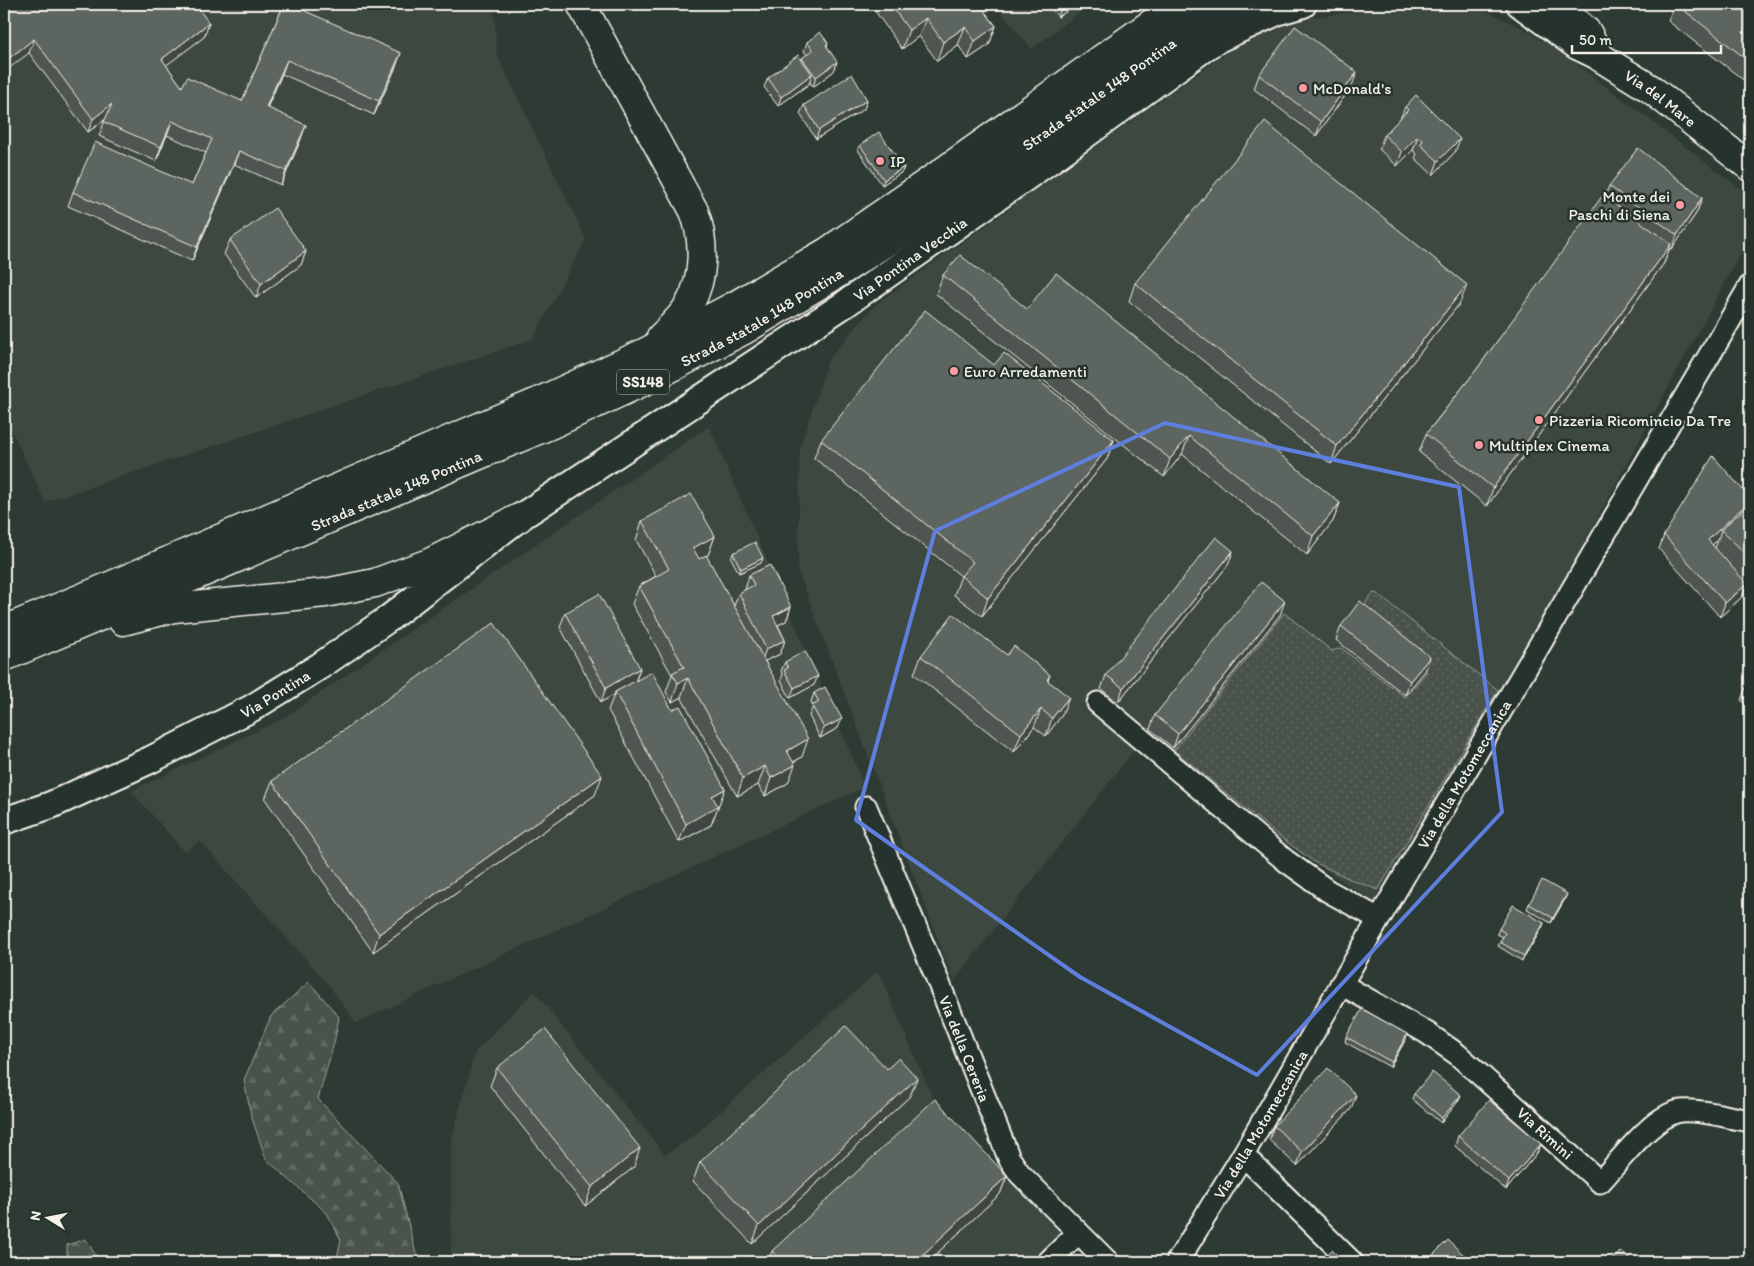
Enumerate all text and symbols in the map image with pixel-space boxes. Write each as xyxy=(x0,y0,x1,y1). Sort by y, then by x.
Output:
scale bar xyxy=(1572,22,1720,54)
text: 50 m xyxy=(1579,31,1612,49)
street label: Strada statale 148 Pontina xyxy=(1019,33,1180,155)
street label: Via del Mare xyxy=(1621,66,1700,131)
place label: McDonald's xyxy=(1313,79,1391,98)
marker: McDonald's xyxy=(1297,82,1309,94)
place label: IP xyxy=(890,152,905,171)
marker: IP xyxy=(874,155,886,167)
place label: Monte dei Paschi di Siena xyxy=(1568,187,1671,224)
marker: Monte dei Paschi di Siena xyxy=(1674,199,1686,211)
street label: Via Pontina Vecchia xyxy=(850,213,971,305)
street label: Strada statale 148 Pontina xyxy=(677,263,847,371)
place label: Euro Arredamenti xyxy=(964,362,1087,381)
marker: Euro Arredamenti xyxy=(948,365,960,377)
road number: SS148 xyxy=(617,370,669,394)
place label: Pizzeria Ricomincio Da Tre xyxy=(1549,411,1731,430)
marker: Pizzeria Ricomincio Da Tre xyxy=(1533,414,1545,426)
place label: Multiplex Cinema xyxy=(1489,436,1610,455)
marker: Multiplex Cinema xyxy=(1473,439,1485,451)
street label: Strada statale 148 Pontina xyxy=(308,446,485,536)
street label: Via Pontina xyxy=(237,665,314,722)
street label: Via della Motomeccanica xyxy=(1413,696,1516,852)
street label: Via della Cereria xyxy=(935,993,994,1105)
street label: Via della Motomeccanica xyxy=(1209,1046,1312,1202)
street label: Via Rimini xyxy=(1513,1103,1577,1164)
north arrow xyxy=(22,1194,72,1244)
text: N xyxy=(26,1210,45,1222)

